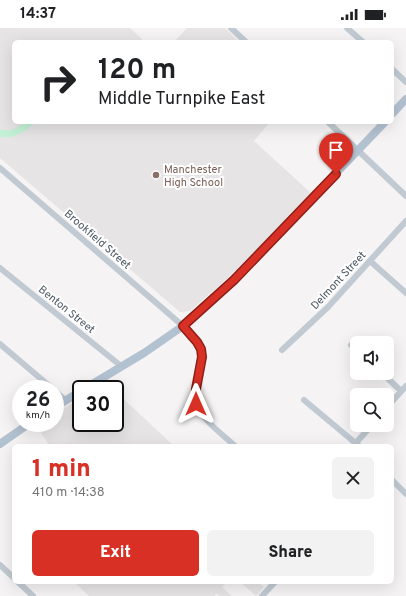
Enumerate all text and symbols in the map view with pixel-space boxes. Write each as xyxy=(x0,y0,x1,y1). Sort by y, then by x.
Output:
text: 14:37 xyxy=(20,5,56,24)
text: 120 m xyxy=(98,53,176,89)
icon: right xyxy=(32,56,84,108)
text: Middle Turnpike East xyxy=(98,88,265,111)
pin xyxy=(319,133,353,174)
icon: arrive xyxy=(325,139,347,161)
place label: Manchester High School xyxy=(164,163,223,190)
marker: Manchester High School xyxy=(151,170,161,180)
street label: Brookfield Street xyxy=(61,207,134,273)
street label: Delmont Street xyxy=(308,249,369,313)
street label: Benton Street xyxy=(35,283,97,337)
map controls xyxy=(350,336,394,432)
button: sound xyxy=(350,336,394,380)
speed limit sign: 30 xyxy=(72,380,124,432)
position arrow xyxy=(175,383,217,425)
text: 26 xyxy=(26,388,50,414)
button: search xyxy=(350,388,394,432)
text: km/h xyxy=(26,409,50,422)
text: 1 min xyxy=(32,455,91,485)
button: close xyxy=(332,457,374,499)
text: 410 m · 14:38 xyxy=(32,485,105,501)
button: Exit xyxy=(32,530,199,576)
button: Share xyxy=(207,530,374,576)

